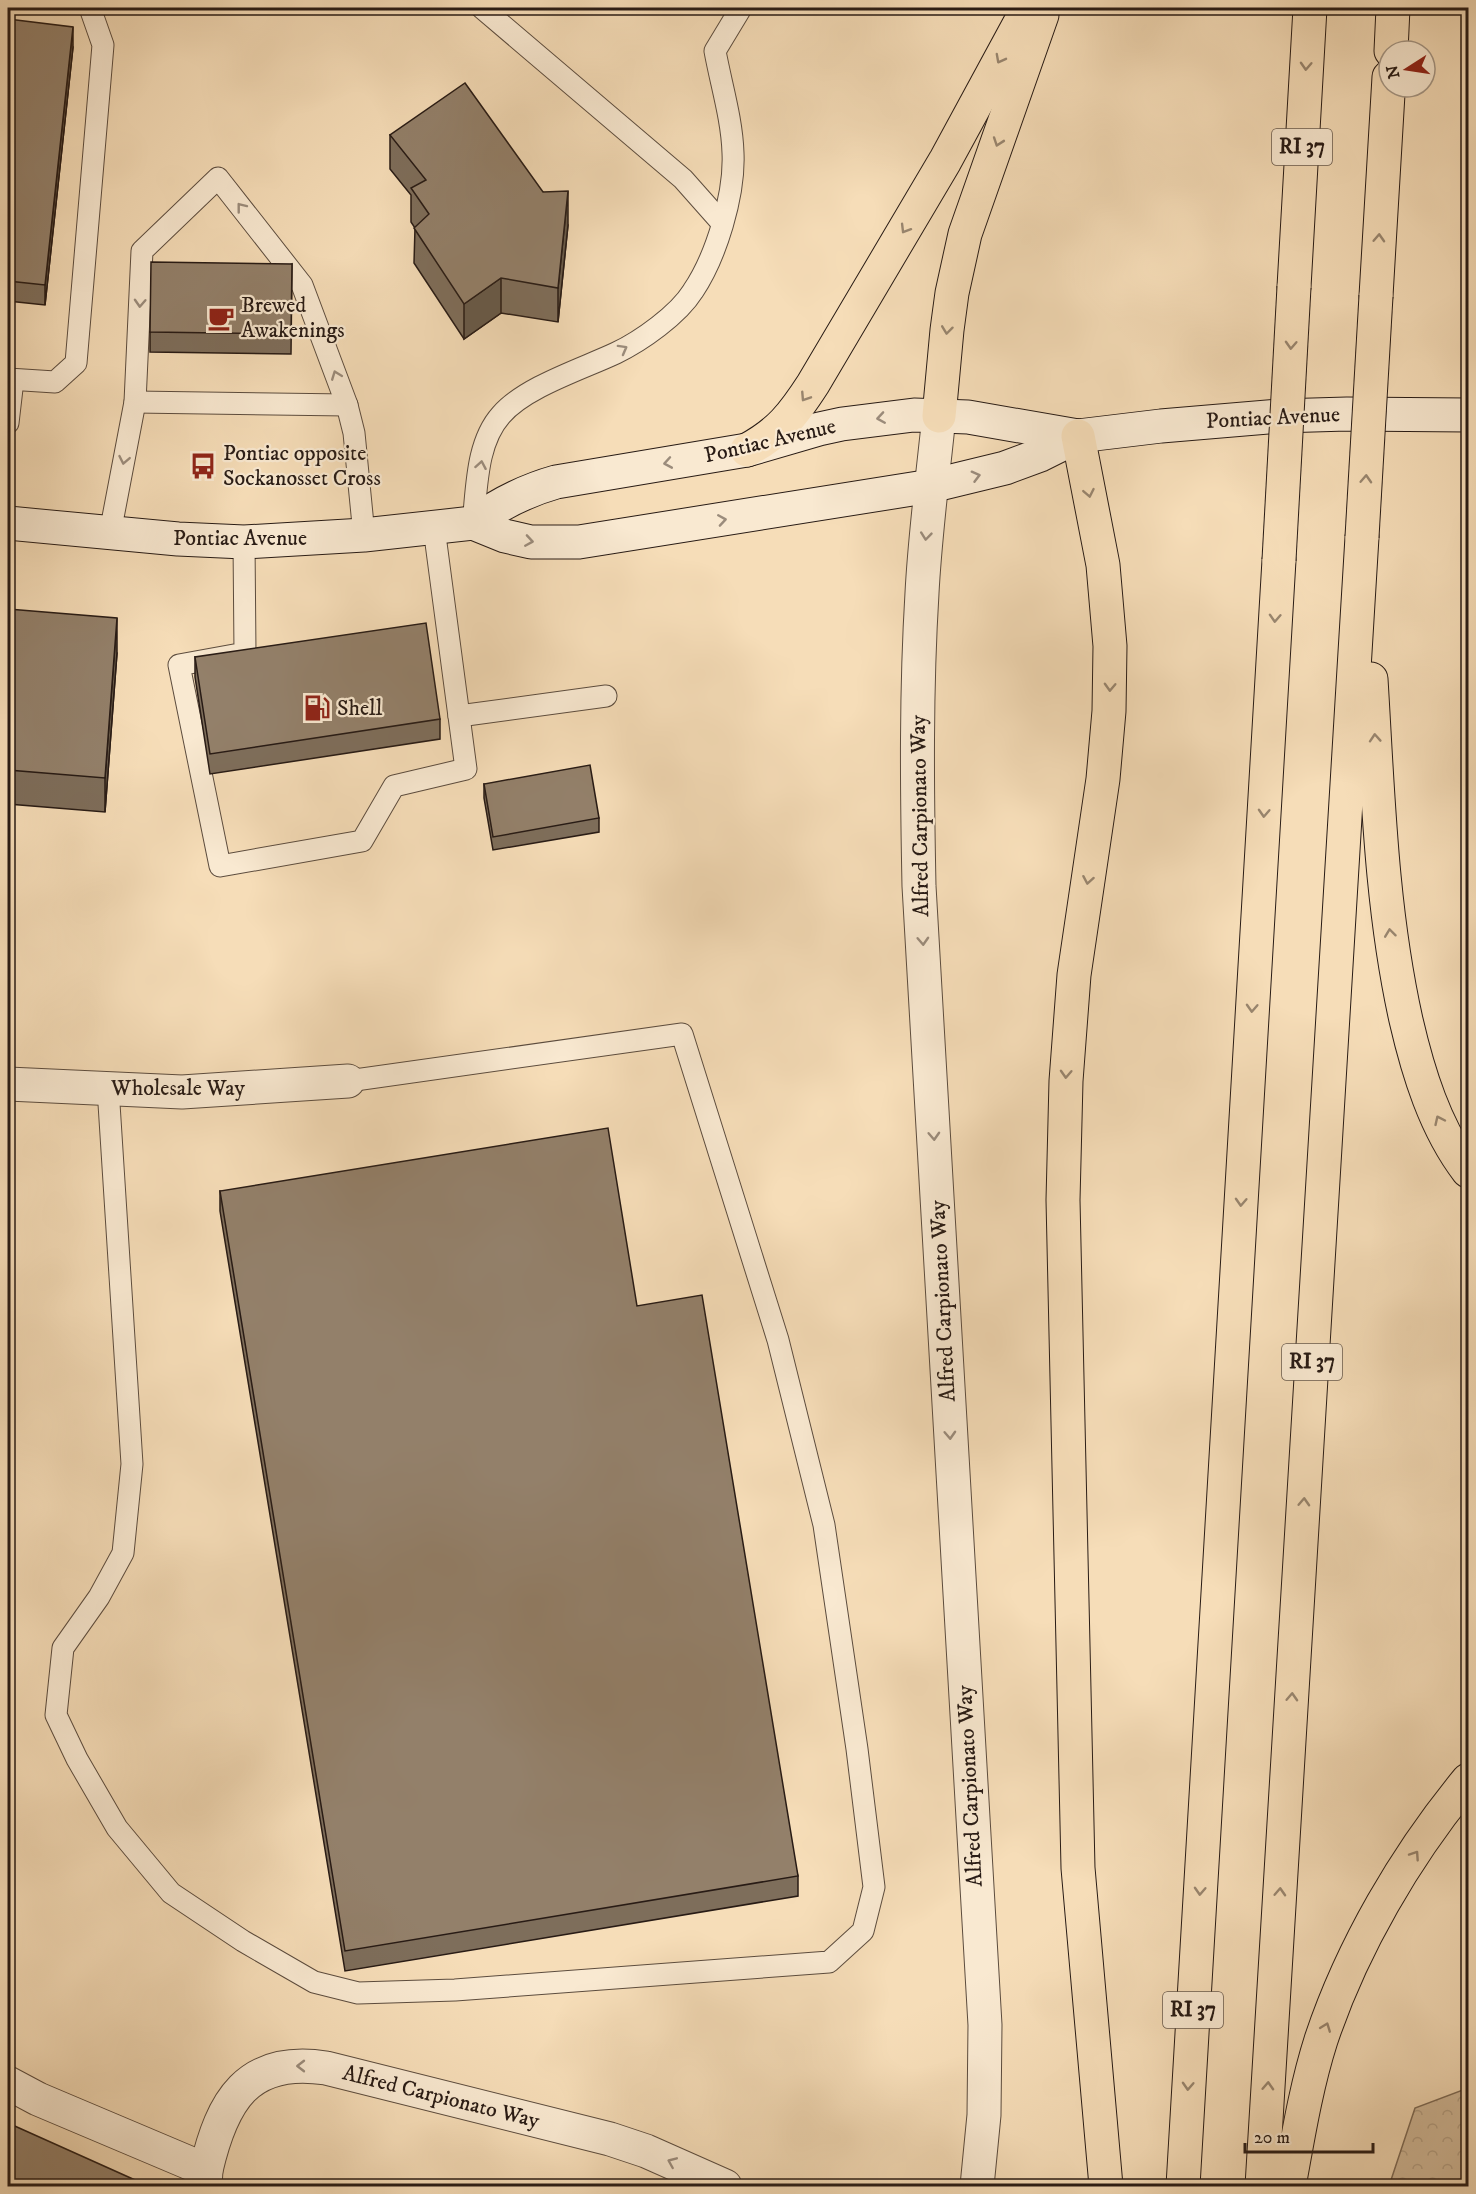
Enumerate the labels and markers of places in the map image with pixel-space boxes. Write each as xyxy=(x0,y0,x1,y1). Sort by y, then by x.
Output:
place label: Brewed Awakenings xyxy=(241,292,345,344)
cafe icon: Brewed Awakenings xyxy=(206,303,236,333)
place label: Pontiac opposite Sockanosset Cross xyxy=(223,440,381,492)
bus stop icon: Pontiac opposite Sockanosset Cross xyxy=(188,451,218,481)
fuel station icon: Shell xyxy=(302,693,332,723)
place label: Shell xyxy=(337,695,383,722)

